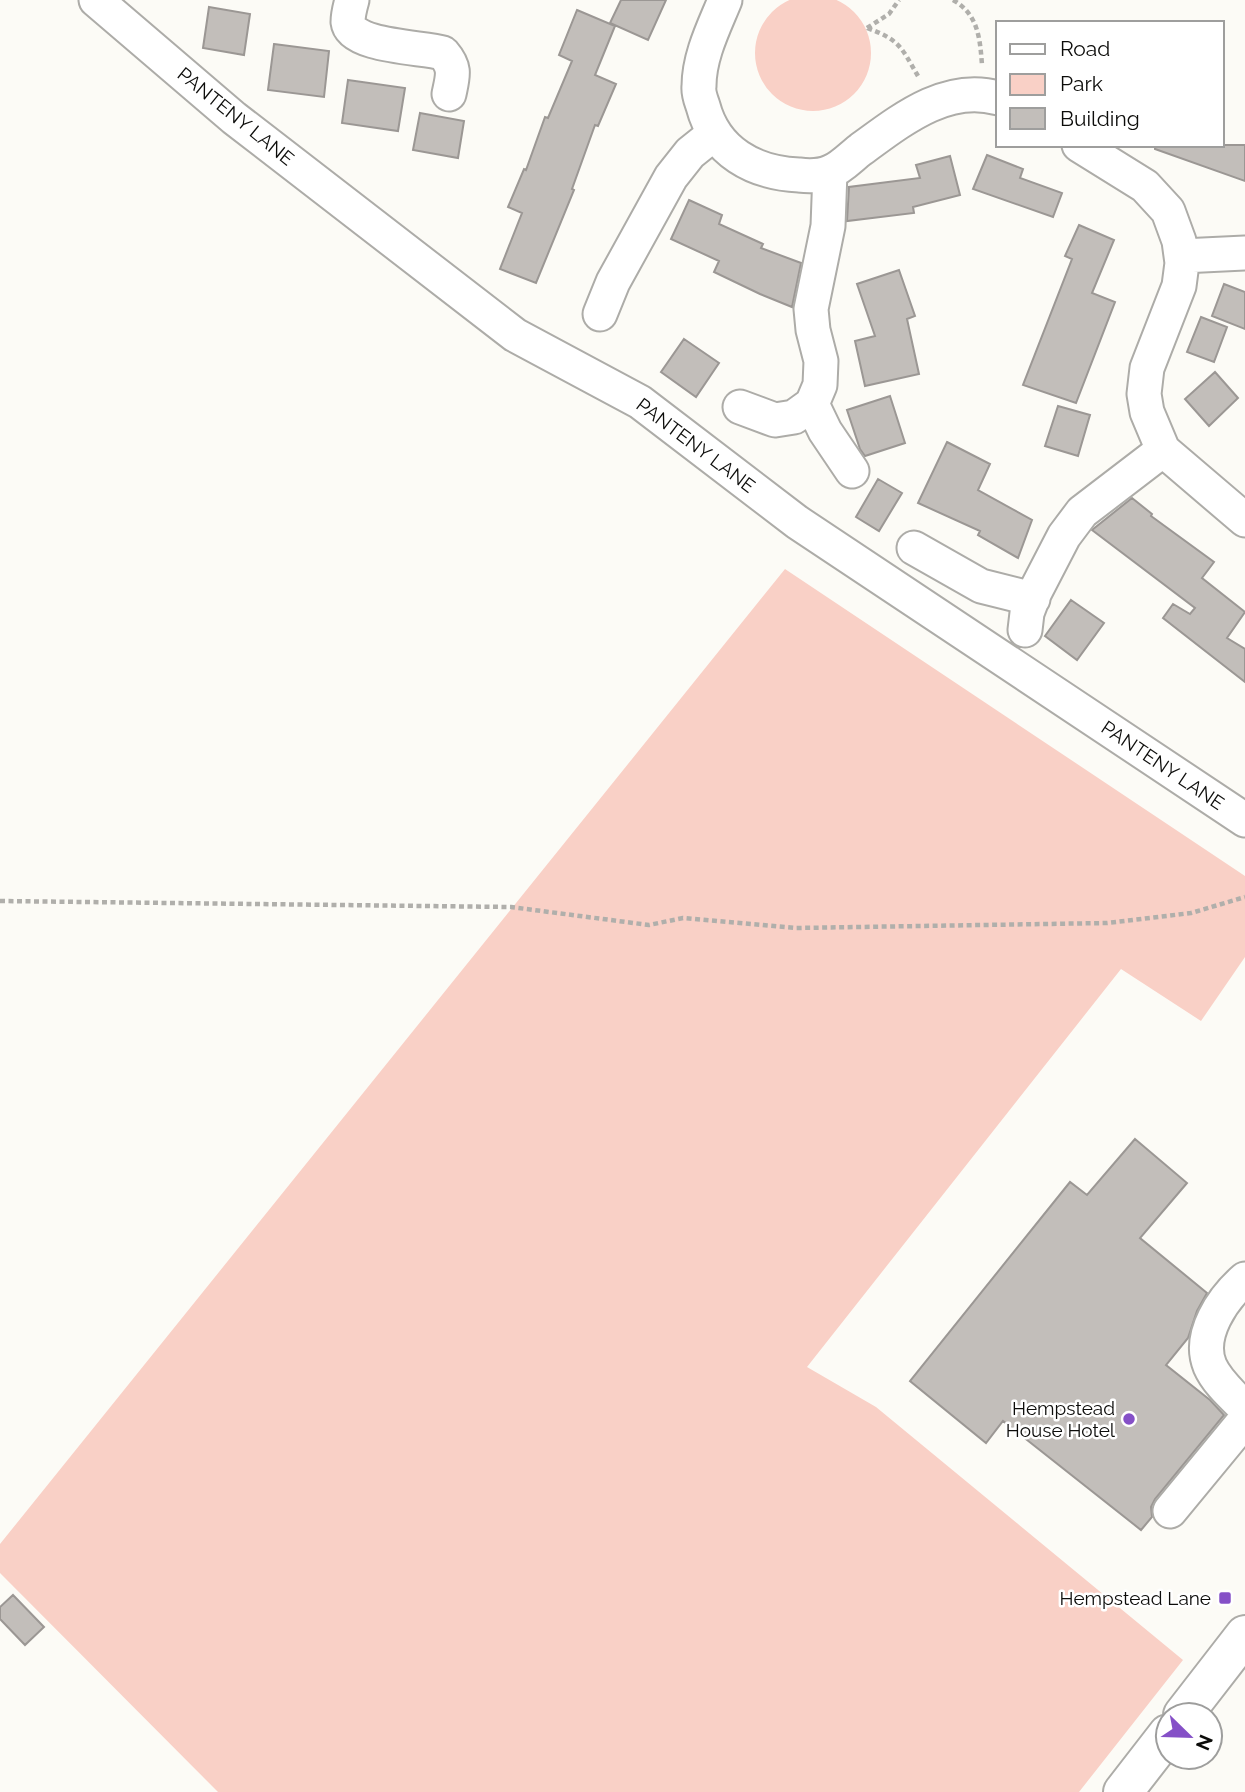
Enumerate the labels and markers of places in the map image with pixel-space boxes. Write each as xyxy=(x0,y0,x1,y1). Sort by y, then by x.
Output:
place label: Hempstead House Hotel xyxy=(1006,1397,1116,1441)
marker: Hempstead House Hotel xyxy=(1121,1411,1137,1427)
place label: Hempstead Lane xyxy=(1060,1587,1211,1609)
marker: Hempstead Lane xyxy=(1217,1590,1233,1606)

